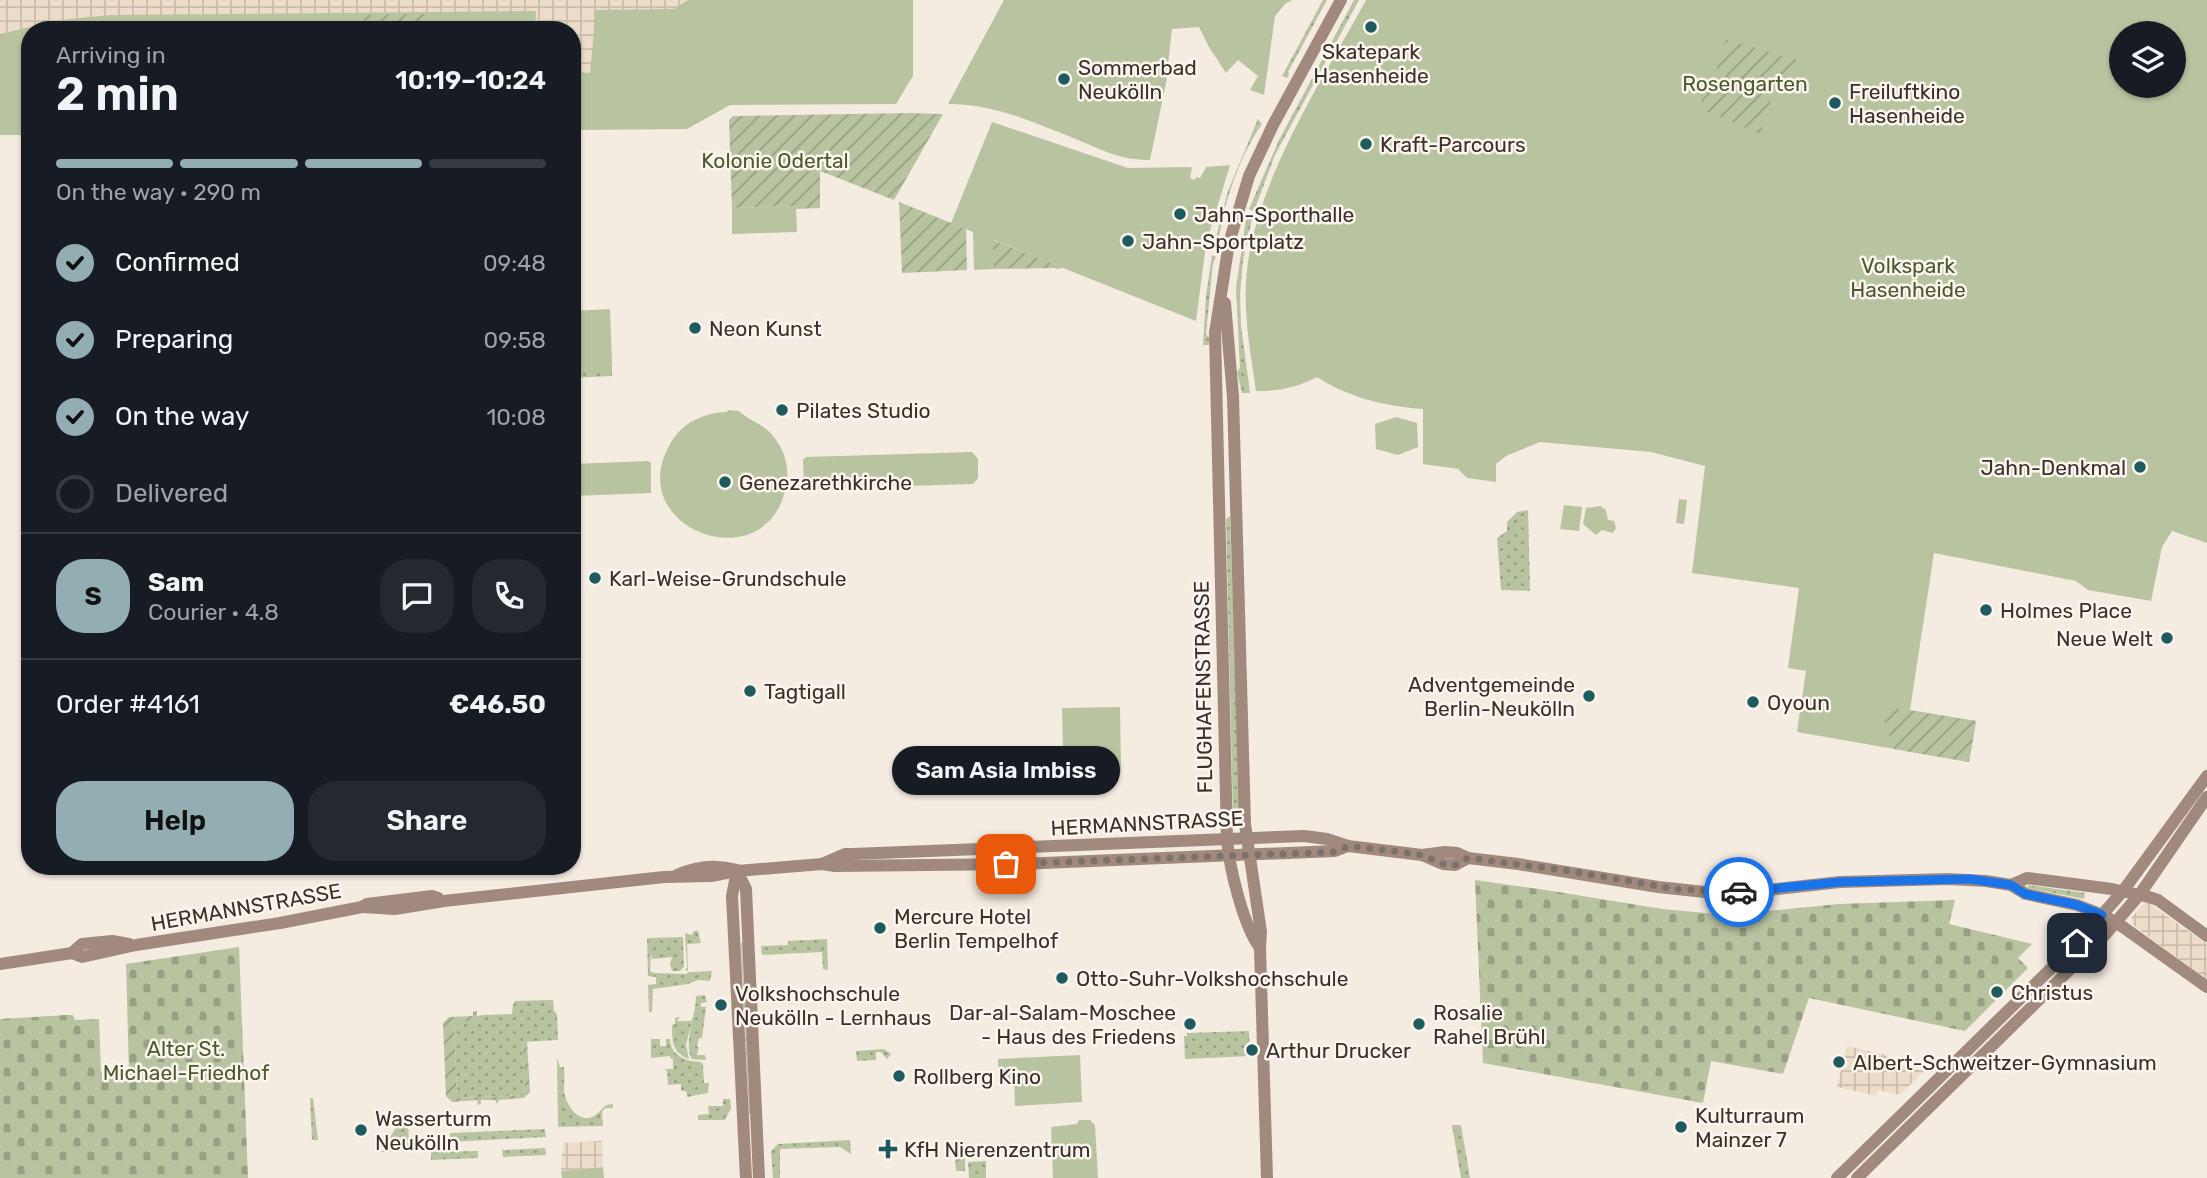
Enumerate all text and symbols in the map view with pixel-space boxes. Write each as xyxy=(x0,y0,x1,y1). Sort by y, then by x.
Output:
marker: Skatepark Hasenheide xyxy=(1363,19,1379,35)
map controls xyxy=(2109,21,2186,98)
button: layers xyxy=(2109,21,2186,98)
place label: Skatepark Hasenheide xyxy=(1313,39,1429,88)
text: Arriving in xyxy=(56,41,166,69)
place label: Sommerbad Neukölln xyxy=(1078,55,1197,104)
text: 10:19–10:24 xyxy=(395,65,546,96)
text: 2 min xyxy=(56,67,179,122)
marker: Sommerbad Neukölln xyxy=(1056,71,1072,87)
park label: Rosengarten xyxy=(1682,71,1808,96)
place label: Freiluftkino Hasenheide xyxy=(1849,79,1965,128)
marker: Freiluftkino Hasenheide xyxy=(1827,95,1843,111)
place label: Kraft-Parcours xyxy=(1380,132,1526,157)
marker: Kraft-Parcours xyxy=(1358,136,1374,152)
park label: Kolonie Odertal xyxy=(701,148,849,173)
text: On the way · 290 m xyxy=(56,178,261,206)
place label: Jahn-Sporthalle xyxy=(1194,202,1354,227)
marker: Jahn-Sporthalle xyxy=(1172,206,1188,222)
place label: Jahn-Sportplatz xyxy=(1142,229,1304,254)
marker: Jahn-Sportplatz xyxy=(1120,233,1136,249)
icon: check xyxy=(56,244,94,282)
text: Confirmed xyxy=(115,247,240,278)
text: 09:48 xyxy=(483,249,546,277)
park label: Volkspark Hasenheide xyxy=(1850,253,1966,302)
place label: Neon Kunst xyxy=(709,316,822,341)
marker: Neon Kunst xyxy=(687,320,703,336)
icon: check xyxy=(56,321,94,359)
text: Preparing xyxy=(115,324,233,355)
text: 09:58 xyxy=(484,326,546,354)
icon: check xyxy=(56,398,94,436)
place label: Pilates Studio xyxy=(796,398,931,423)
text: On the way xyxy=(115,401,249,432)
marker: Pilates Studio xyxy=(774,402,790,418)
text: 10:08 xyxy=(486,403,546,431)
place label: Jahn-Denkmal xyxy=(1980,455,2126,480)
marker: Jahn-Denkmal xyxy=(2132,459,2148,475)
place label: Genezarethkirche xyxy=(739,470,912,495)
marker: Genezarethkirche xyxy=(717,474,733,490)
text: Delivered xyxy=(115,478,228,509)
button: chat xyxy=(380,559,454,633)
button: phone xyxy=(472,559,546,633)
place label: Karl-Weise-Grundschule xyxy=(609,566,847,591)
text: Sam xyxy=(148,567,204,598)
marker: Karl-Weise-Grundschule xyxy=(587,570,603,586)
street label: FLUGHAFENSTRASSE xyxy=(1189,580,1217,794)
text: S xyxy=(84,581,102,612)
text: Courier · 4.8 xyxy=(148,598,279,626)
place label: Holmes Place xyxy=(2000,598,2132,623)
marker: Holmes Place xyxy=(1978,602,1994,618)
place label: Neue Welt xyxy=(2056,626,2153,651)
marker: Neue Welt xyxy=(2159,630,2175,646)
place label: Adventgemeinde Berlin-Neukölln xyxy=(1408,672,1575,721)
place label: Tagtigall xyxy=(764,679,846,704)
marker: Tagtigall xyxy=(742,683,758,699)
marker: Adventgemeinde Berlin-Neukölln xyxy=(1581,688,1597,704)
text: Order #4161 xyxy=(56,689,200,720)
text: €46.50 xyxy=(449,689,546,720)
place label: Oyoun xyxy=(1767,690,1830,715)
marker: Oyoun xyxy=(1745,694,1761,710)
callout: Sam Asia Imbiss xyxy=(892,745,1120,794)
text: Sam Asia Imbiss xyxy=(916,756,1096,784)
button: Help xyxy=(56,781,294,861)
button: Share xyxy=(308,781,546,861)
street label: HERMANNSTRASSE xyxy=(1050,805,1244,841)
pin xyxy=(976,834,1036,894)
icon: bag xyxy=(987,845,1025,883)
courier xyxy=(1704,857,1774,927)
icon: car xyxy=(1720,873,1758,911)
street label: HERMANNSTRASSE xyxy=(149,878,343,936)
place label: Mercure Hotel Berlin Tempelhof xyxy=(894,904,1058,953)
pin xyxy=(2047,913,2107,973)
marker: Mercure Hotel Berlin Tempelhof xyxy=(872,920,888,936)
icon: home xyxy=(2058,924,2096,962)
place label: Otto-Suhr-Volkshochschule xyxy=(1076,966,1348,991)
marker: Otto-Suhr-Volkshochschule xyxy=(1054,970,1070,986)
place label: Christus xyxy=(2011,980,2093,1005)
place label: Volkshochschule Neukölln - Lernhaus xyxy=(735,981,932,1030)
marker: Christus xyxy=(1989,984,2005,1000)
marker: Volkshochschule Neukölln - Lernhaus xyxy=(713,997,729,1013)
place label: Dar-al-Salam-Moschee - Haus des Friedens xyxy=(949,1000,1176,1049)
place label: Rosalie Rahel Brühl xyxy=(1433,1000,1546,1049)
marker: Dar-al-Salam-Moschee - Haus des Friedens xyxy=(1182,1016,1198,1032)
marker: Rosalie Rahel Brühl xyxy=(1411,1016,1427,1032)
park label: Alter St. Michael-Friedhof xyxy=(103,1036,269,1085)
place label: Arthur Drucker xyxy=(1266,1038,1411,1063)
marker: Arthur Drucker xyxy=(1244,1042,1260,1058)
place label: Albert-Schweitzer-Gymnasium xyxy=(1853,1050,2157,1075)
marker: Albert-Schweitzer-Gymnasium xyxy=(1831,1054,1847,1070)
place label: Rollberg Kino xyxy=(913,1064,1041,1089)
marker: Rollberg Kino xyxy=(891,1068,907,1084)
place label: Kulturraum Mainzer 7 xyxy=(1695,1103,1804,1152)
place label: Wasserturm Neukölln xyxy=(375,1106,492,1155)
marker: Kulturraum Mainzer 7 xyxy=(1673,1119,1689,1135)
marker: Wasserturm Neukölln xyxy=(353,1122,369,1138)
place label: KfH Nierenzentrum xyxy=(904,1137,1091,1162)
marker: KfH Nierenzentrum xyxy=(878,1139,898,1159)

